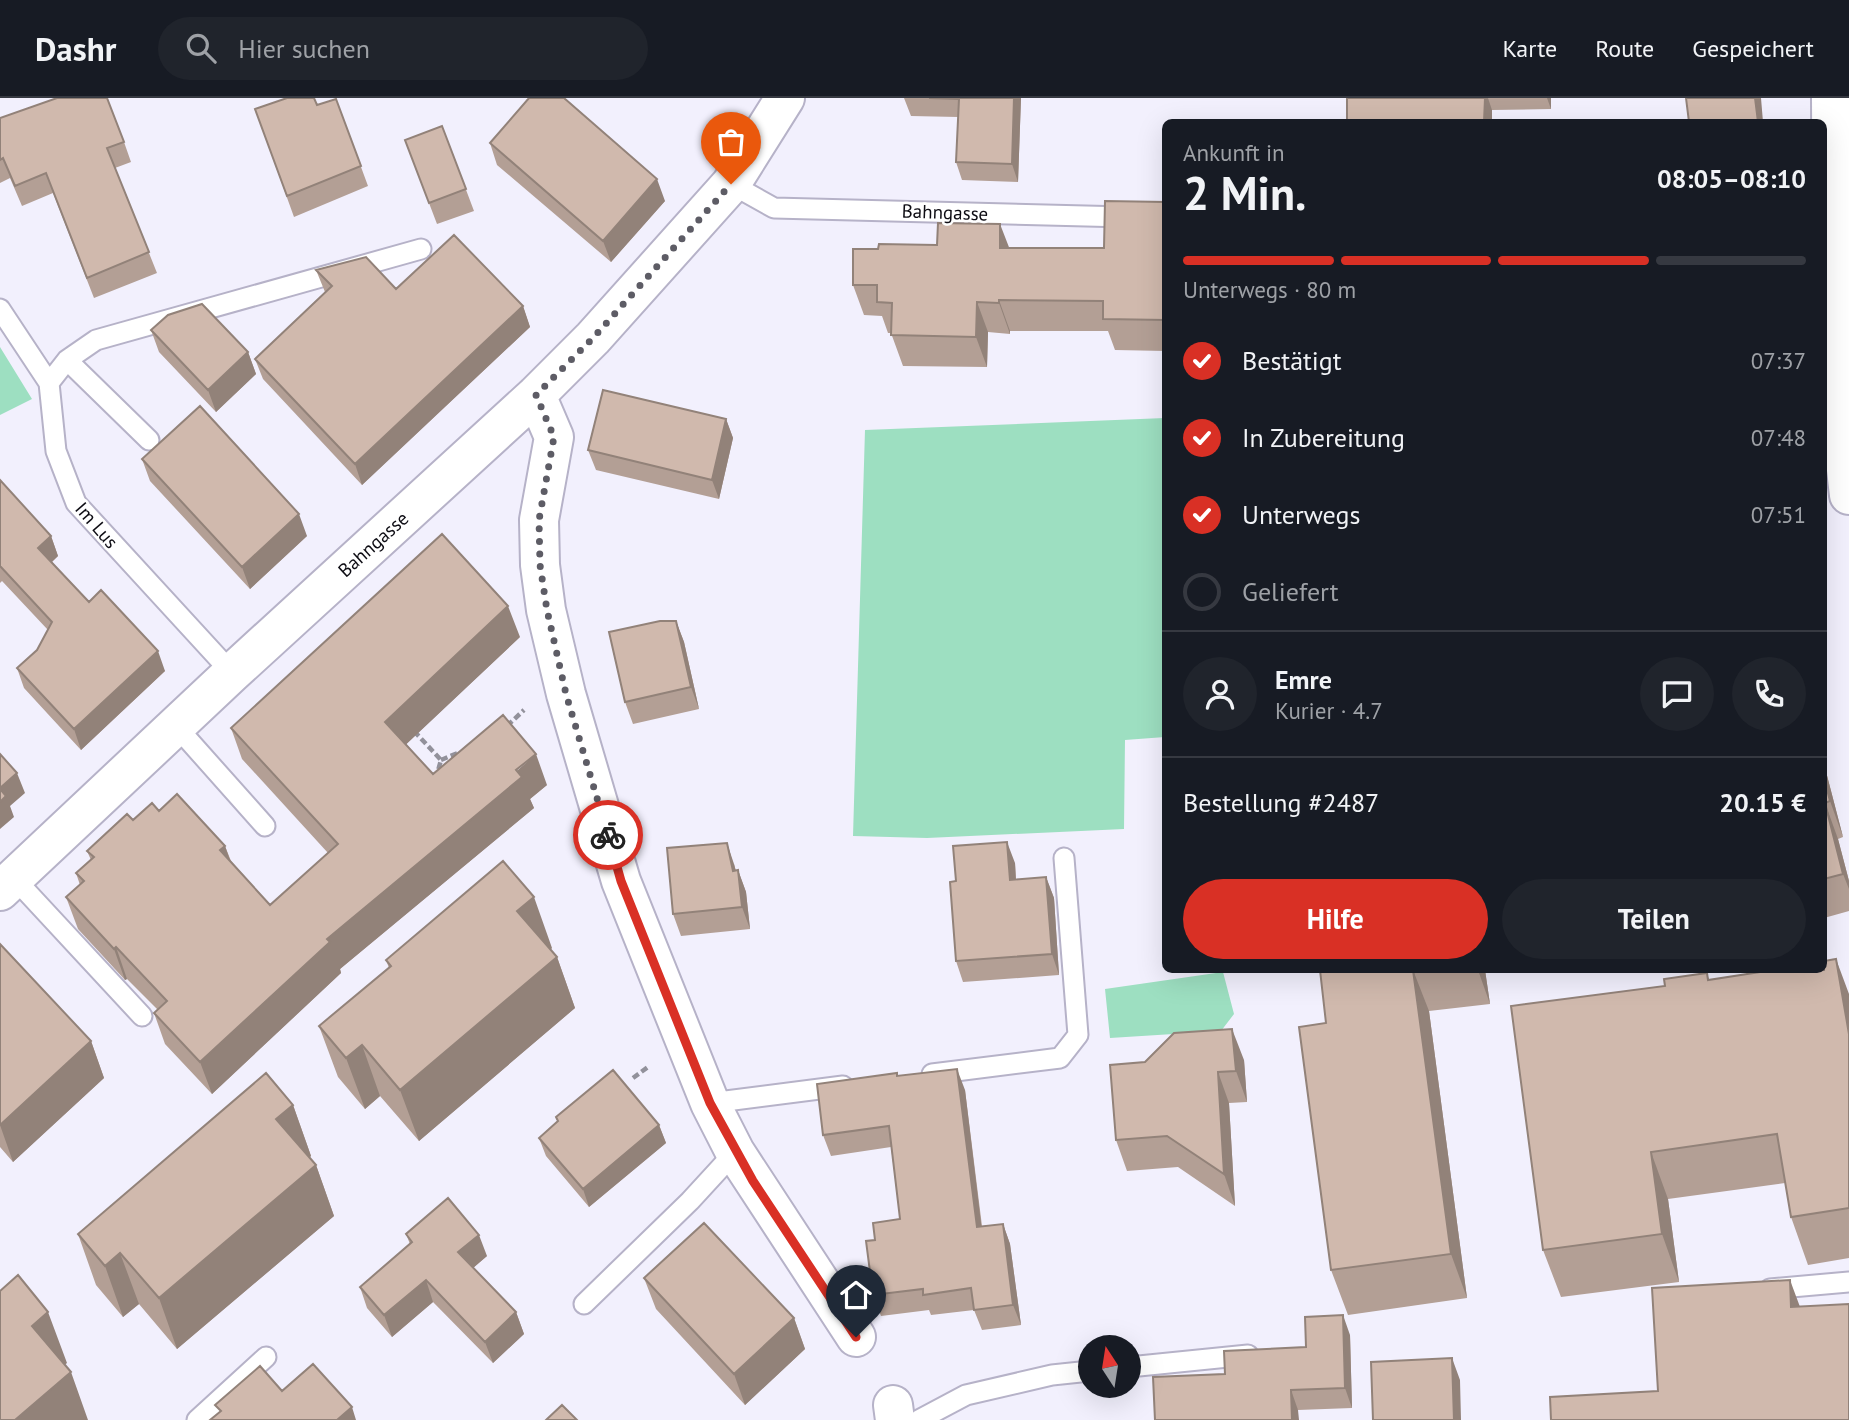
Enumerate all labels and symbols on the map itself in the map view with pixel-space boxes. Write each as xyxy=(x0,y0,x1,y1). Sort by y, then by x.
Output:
pin xyxy=(701,112,761,184)
street label: Bahngasse xyxy=(901,198,989,226)
street label: Im Lus xyxy=(70,497,124,553)
street label: Bahngasse xyxy=(333,506,413,582)
courier xyxy=(573,800,643,870)
pin xyxy=(826,1265,886,1337)
north arrow xyxy=(1078,1335,1141,1398)

